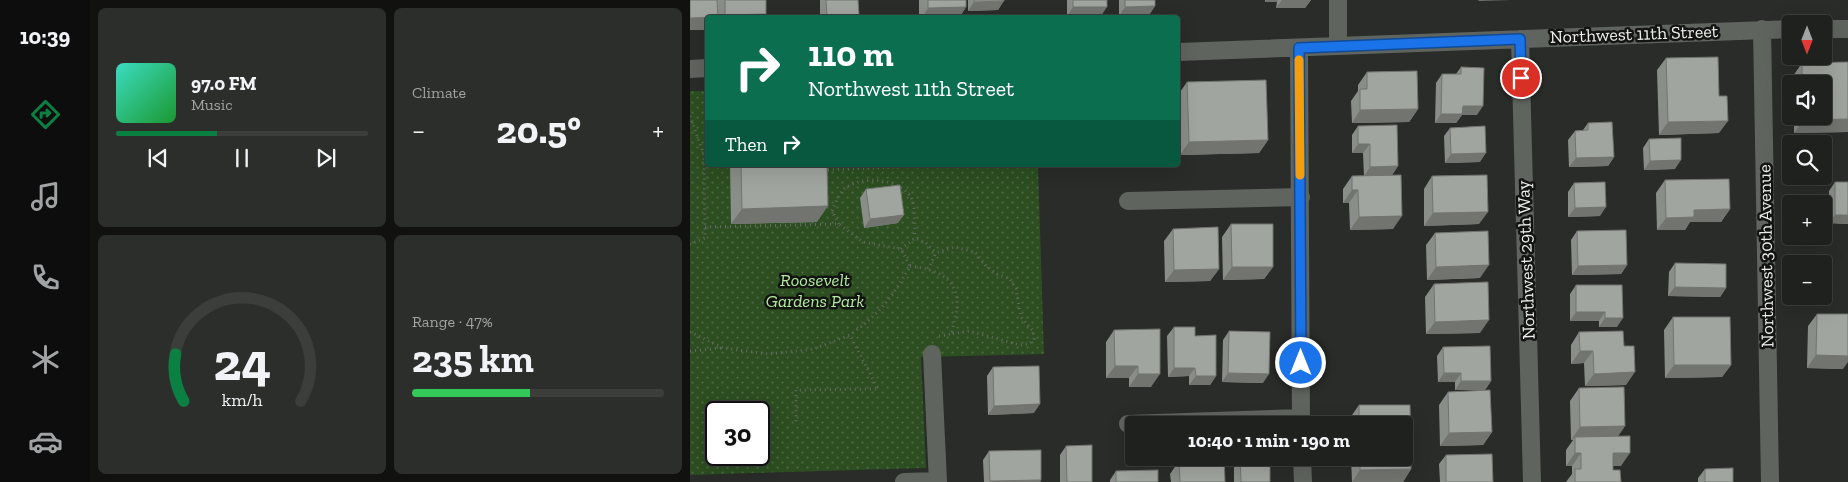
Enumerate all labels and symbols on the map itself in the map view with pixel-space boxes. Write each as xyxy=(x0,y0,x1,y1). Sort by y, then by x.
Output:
north arrow xyxy=(1782,15,1832,65)
street label: Northwest 11th Street xyxy=(1549,20,1719,48)
pin xyxy=(1500,57,1542,99)
street label: Northwest 30th Avenue xyxy=(1753,164,1779,348)
street label: Northwest 29th Way xyxy=(1512,179,1540,340)
park label: Roosevelt Gardens Park xyxy=(766,269,864,312)
position arrow xyxy=(1274,336,1326,388)
speed limit sign: 30 xyxy=(705,401,770,466)

